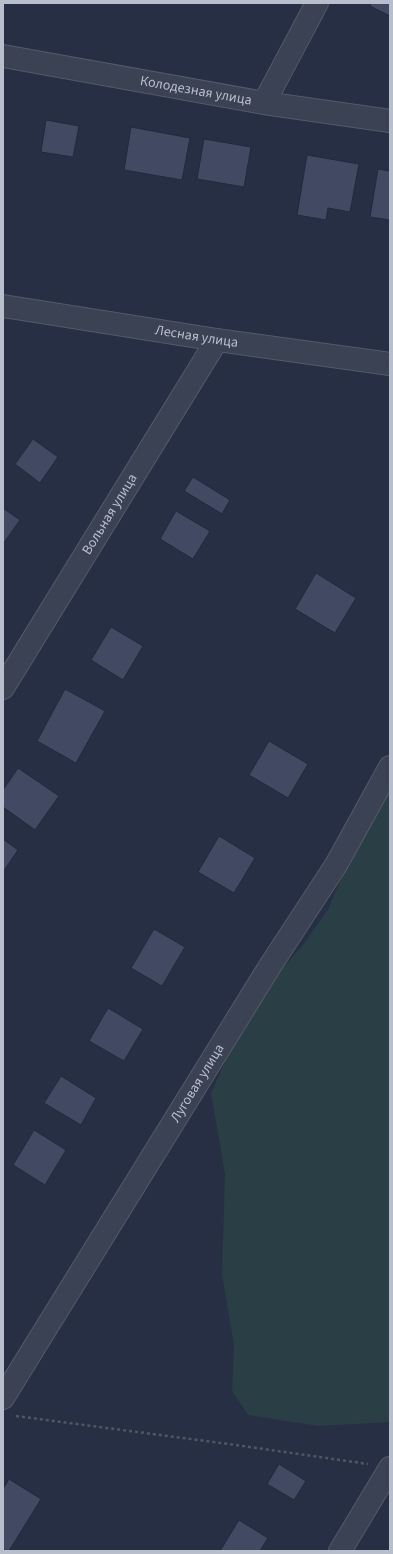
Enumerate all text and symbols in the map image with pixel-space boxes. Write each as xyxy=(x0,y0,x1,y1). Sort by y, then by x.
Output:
street label: Колодезная улица xyxy=(138,71,253,111)
street label: Лесная улица xyxy=(154,320,239,353)
street label: Вольная улица xyxy=(77,470,142,559)
street label: Луговая улица xyxy=(166,1040,229,1126)

